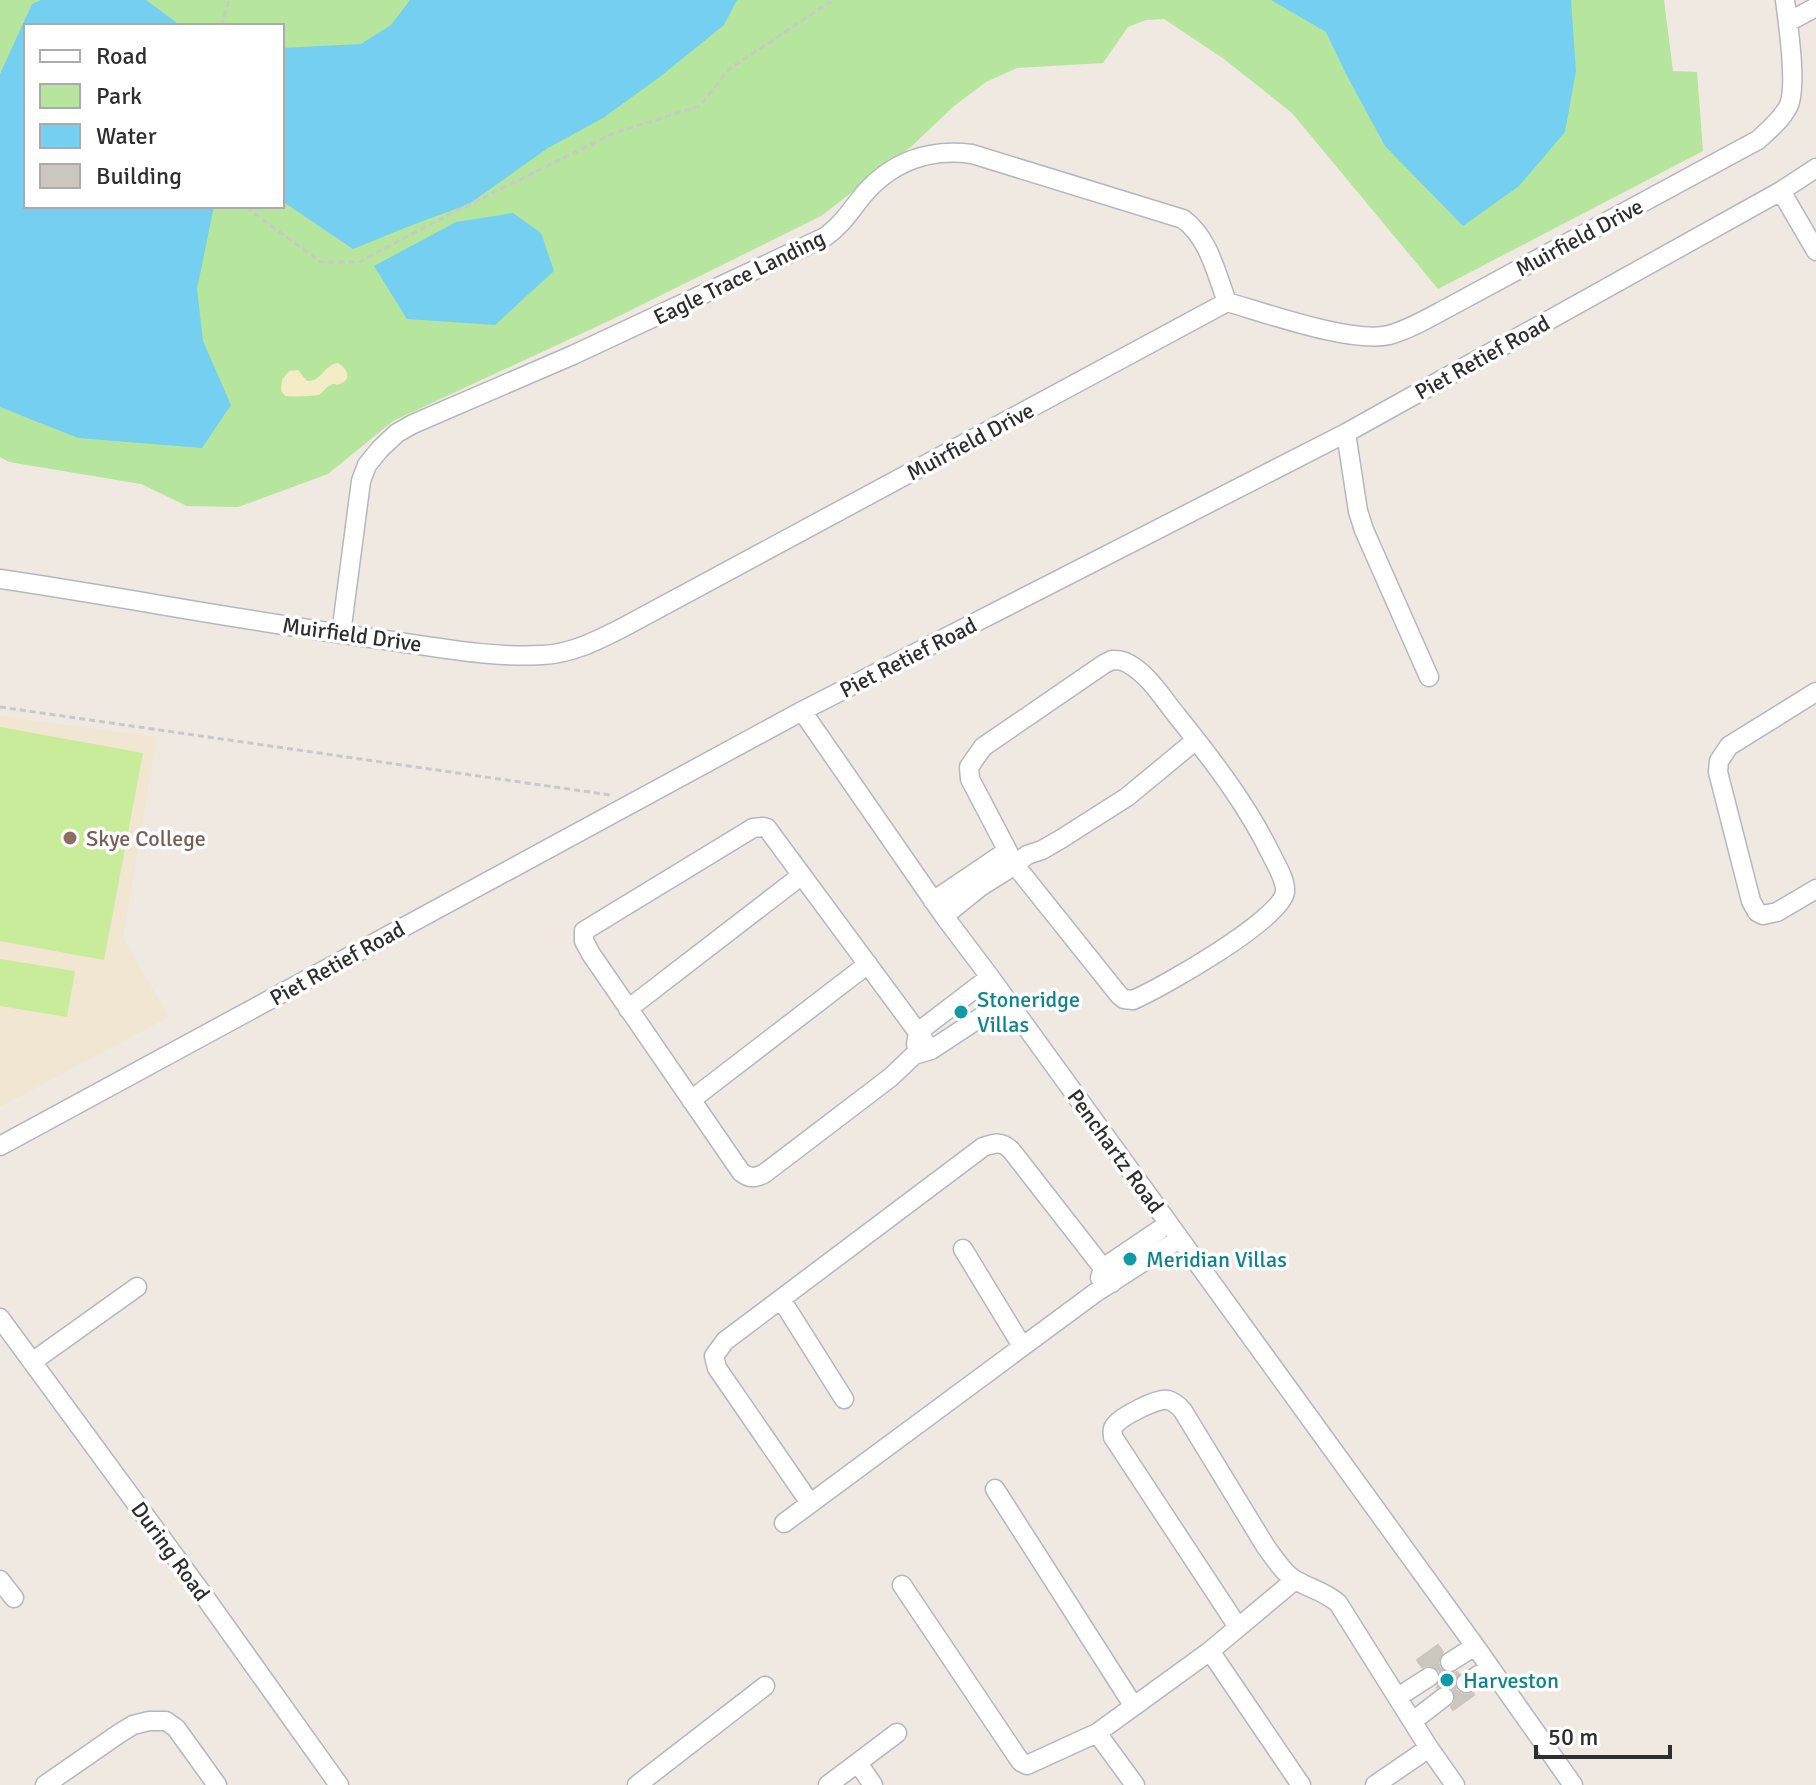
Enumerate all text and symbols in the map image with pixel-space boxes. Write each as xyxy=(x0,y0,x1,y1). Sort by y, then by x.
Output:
legend xyxy=(24,24,284,208)
text: Road xyxy=(96,41,147,71)
text: Park xyxy=(96,81,142,111)
text: Water xyxy=(96,121,157,151)
text: Building xyxy=(96,161,182,191)
street label: Muirfield Drive xyxy=(1511,193,1647,282)
street label: Eagle Trace Landing xyxy=(649,224,829,331)
street label: Piet Retief Road xyxy=(1410,309,1554,406)
street label: Muirfield Drive xyxy=(902,397,1038,486)
street label: Muirfield Drive xyxy=(281,611,423,658)
street label: Piet Retief Road xyxy=(835,611,981,704)
place label: Skye College xyxy=(86,825,206,852)
marker: Skye College xyxy=(61,829,79,847)
street label: Piet Retief Road xyxy=(265,915,409,1012)
place label: Stoneridge Villas xyxy=(977,986,1080,1038)
marker: Stoneridge Villas xyxy=(952,1003,970,1021)
street label: Penchartz Road xyxy=(1062,1084,1170,1219)
place label: Meridian Villas xyxy=(1146,1246,1287,1273)
marker: Meridian Villas xyxy=(1121,1250,1139,1268)
street label: During Road xyxy=(125,1496,216,1606)
place label: Harveston xyxy=(1463,1667,1559,1694)
marker: Harveston xyxy=(1438,1671,1456,1689)
scale bar xyxy=(1536,1709,1670,1759)
text: 50 m xyxy=(1548,1722,1598,1752)

